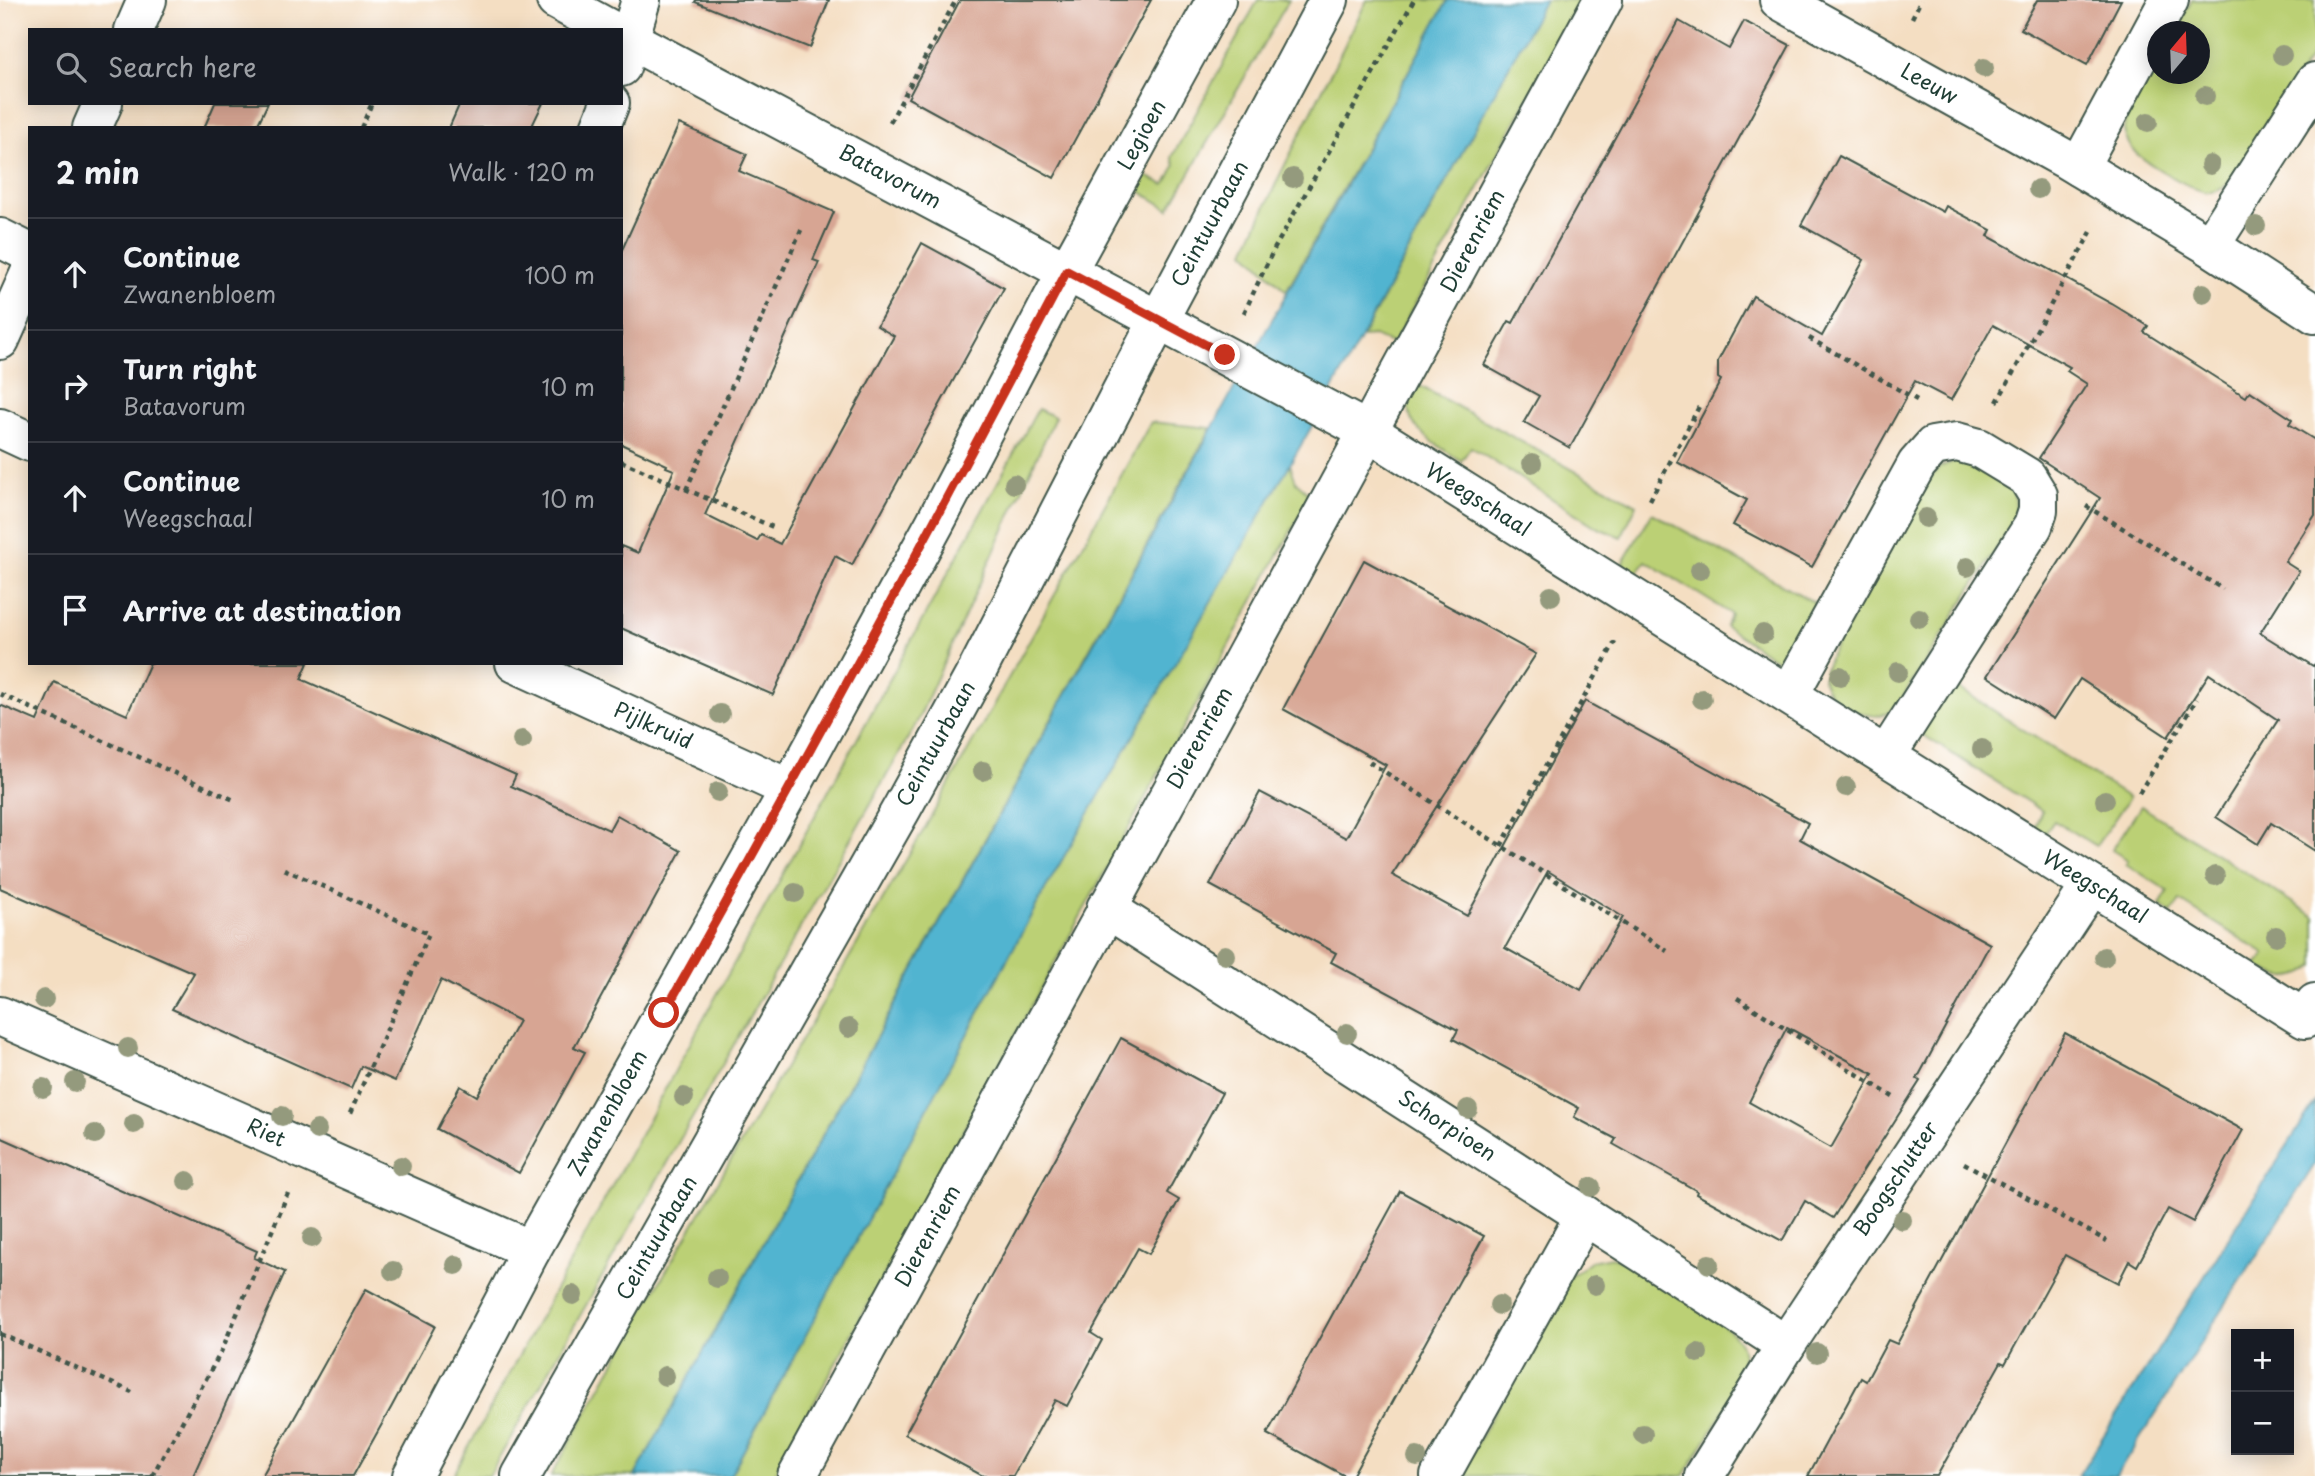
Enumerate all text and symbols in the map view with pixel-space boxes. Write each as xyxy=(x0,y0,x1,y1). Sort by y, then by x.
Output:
north arrow xyxy=(2147,21,2210,84)
search box xyxy=(28,28,623,105)
text: Search here xyxy=(108,47,257,86)
icon: search xyxy=(52,48,90,86)
street label: Leeuw xyxy=(1896,54,1964,111)
street label: Legioen xyxy=(1108,93,1173,175)
street label: Batavorum xyxy=(834,135,948,216)
text: 2 min xyxy=(56,149,140,194)
text: Walk · 120 m xyxy=(448,154,595,189)
street label: Ceintuurbaan xyxy=(1161,154,1255,292)
street label: Dierenriem xyxy=(1431,183,1512,297)
text: Continue xyxy=(123,237,240,276)
icon: ahead xyxy=(56,255,94,293)
text: 100 m xyxy=(525,257,595,292)
text: Zwanenbloem xyxy=(123,276,276,311)
route end xyxy=(1209,339,1240,370)
text: Turn right xyxy=(123,349,257,388)
icon: right xyxy=(56,367,94,405)
text: 10 m xyxy=(541,369,595,404)
text: Batavorum xyxy=(123,388,246,423)
street label: Weegschaal xyxy=(1420,453,1538,543)
text: Continue xyxy=(123,461,240,500)
icon: ahead xyxy=(56,479,94,517)
text: 10 m xyxy=(541,481,595,516)
text: Weegschaal xyxy=(123,500,253,535)
icon: arrive xyxy=(56,591,94,629)
text: Arrive at destination xyxy=(123,591,402,630)
street label: Ceintuurbaan xyxy=(887,674,982,812)
street label: Dierenriem xyxy=(1157,680,1239,794)
street label: Pijlkruid xyxy=(609,692,699,756)
street label: Weegschaal xyxy=(2037,840,2155,930)
route start xyxy=(648,997,679,1028)
street label: Zwanenbloem xyxy=(558,1043,654,1181)
street label: Schorpioen xyxy=(1393,1081,1504,1168)
street label: Riet xyxy=(242,1109,291,1154)
street label: Boogschutter xyxy=(1844,1114,1945,1242)
street label: Ceintuurbaan xyxy=(607,1169,704,1305)
street label: Dierenriem xyxy=(885,1178,967,1292)
map controls xyxy=(2231,1329,2294,1455)
button: + xyxy=(2231,1329,2294,1392)
button: − xyxy=(2231,1392,2294,1455)

